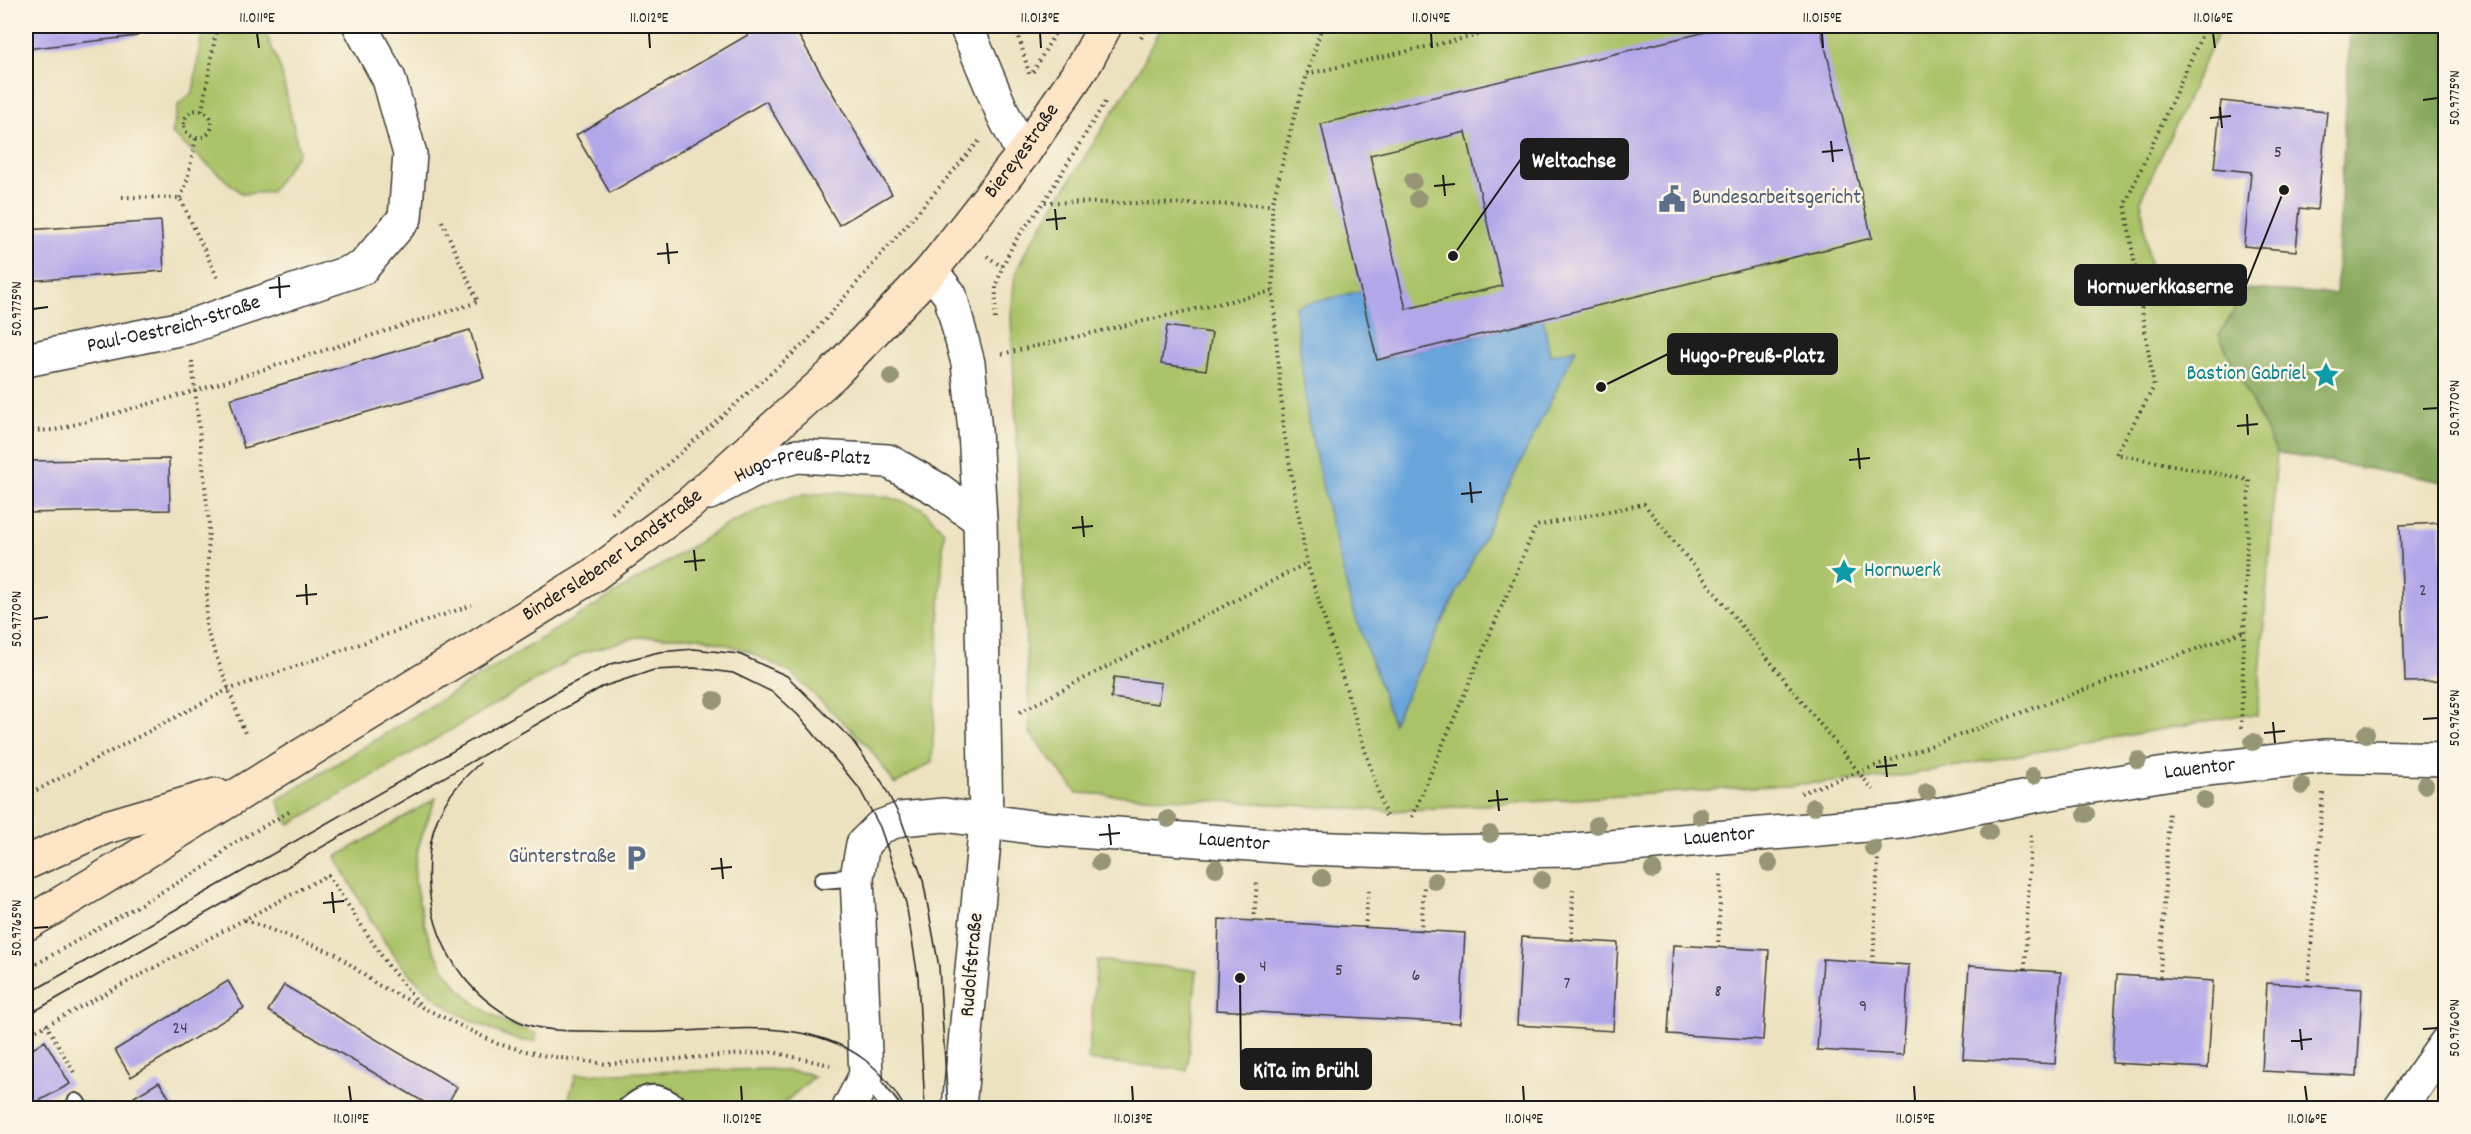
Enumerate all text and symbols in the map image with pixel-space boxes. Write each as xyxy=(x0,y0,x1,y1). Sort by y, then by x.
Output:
text: 11.011°E xyxy=(239,8,275,30)
text: 11.012°E xyxy=(630,8,669,30)
text: 11.013°E xyxy=(1021,8,1060,30)
text: 11.014°E xyxy=(1412,8,1450,30)
text: 11.015°E xyxy=(1802,8,1842,30)
text: 11.016°E xyxy=(2193,8,2233,30)
text: 50.9775°N xyxy=(2445,70,2467,126)
street label: Biereyestraße xyxy=(978,98,1068,206)
callout: Weltachse xyxy=(1521,139,1628,179)
house number: 5 xyxy=(2274,141,2282,166)
text: Weltachse xyxy=(1532,147,1616,178)
public building icon: Bundesarbeitsgericht xyxy=(1657,184,1687,214)
place label: Bundesarbeitsgericht xyxy=(1692,184,1861,214)
callout: Hornwerkkaserne xyxy=(2075,265,2246,305)
text: Hornwerkkaserne xyxy=(2087,273,2234,304)
text: 50.9775°N xyxy=(7,281,29,337)
street label: Paul-Oestreich-Straße xyxy=(84,288,265,362)
callout: Hugo-Preuß-Platz xyxy=(1668,334,1837,374)
text: Hugo-Preuß-Platz xyxy=(1679,342,1825,373)
place label: Bastion Gabriel xyxy=(2186,360,2306,390)
place icon: Bastion Gabriel xyxy=(2311,360,2341,390)
text: 50.9770°N xyxy=(2445,380,2467,436)
street label: Hugo-Preuß-Platz xyxy=(729,441,871,492)
street label: Binderslebener Landstraße xyxy=(517,483,710,630)
place icon: Hornwerk xyxy=(1829,557,1859,587)
place label: Hornwerk xyxy=(1864,557,1941,587)
house number: 2 xyxy=(2419,579,2427,604)
text: 50.9770°N xyxy=(7,591,29,647)
text: 50.9765°N xyxy=(2445,690,2467,746)
street label: Lauentor xyxy=(2162,751,2237,789)
street label: Lauentor xyxy=(1682,820,1756,856)
street label: Lauentor xyxy=(1197,825,1271,861)
place label: Günterstraße xyxy=(508,843,616,873)
parking icon: Günterstraße xyxy=(621,843,651,873)
text: 50.9765°N xyxy=(7,900,29,956)
street label: Rudolfstraße xyxy=(954,912,992,1018)
house number: 4 xyxy=(1259,955,1267,980)
house number: 5 xyxy=(1335,959,1343,984)
house number: 6 xyxy=(1412,964,1420,989)
house number: 7 xyxy=(1564,972,1571,997)
house number: 8 xyxy=(1714,980,1722,1005)
house number: 9 xyxy=(1859,995,1867,1020)
text: 50.9760°N xyxy=(2445,999,2467,1057)
house number: 24 xyxy=(172,1017,188,1042)
callout: KiTa im Brühl xyxy=(1241,1049,1371,1089)
text: KiTa im Brühl xyxy=(1253,1057,1360,1088)
text: 11.011°E xyxy=(333,1109,369,1131)
text: 11.012°E xyxy=(723,1109,762,1131)
text: 11.013°E xyxy=(1114,1109,1153,1131)
text: 11.014°E xyxy=(1505,1109,1543,1131)
text: 11.015°E xyxy=(1895,1109,1935,1131)
text: 11.016°E xyxy=(2287,1109,2327,1131)

